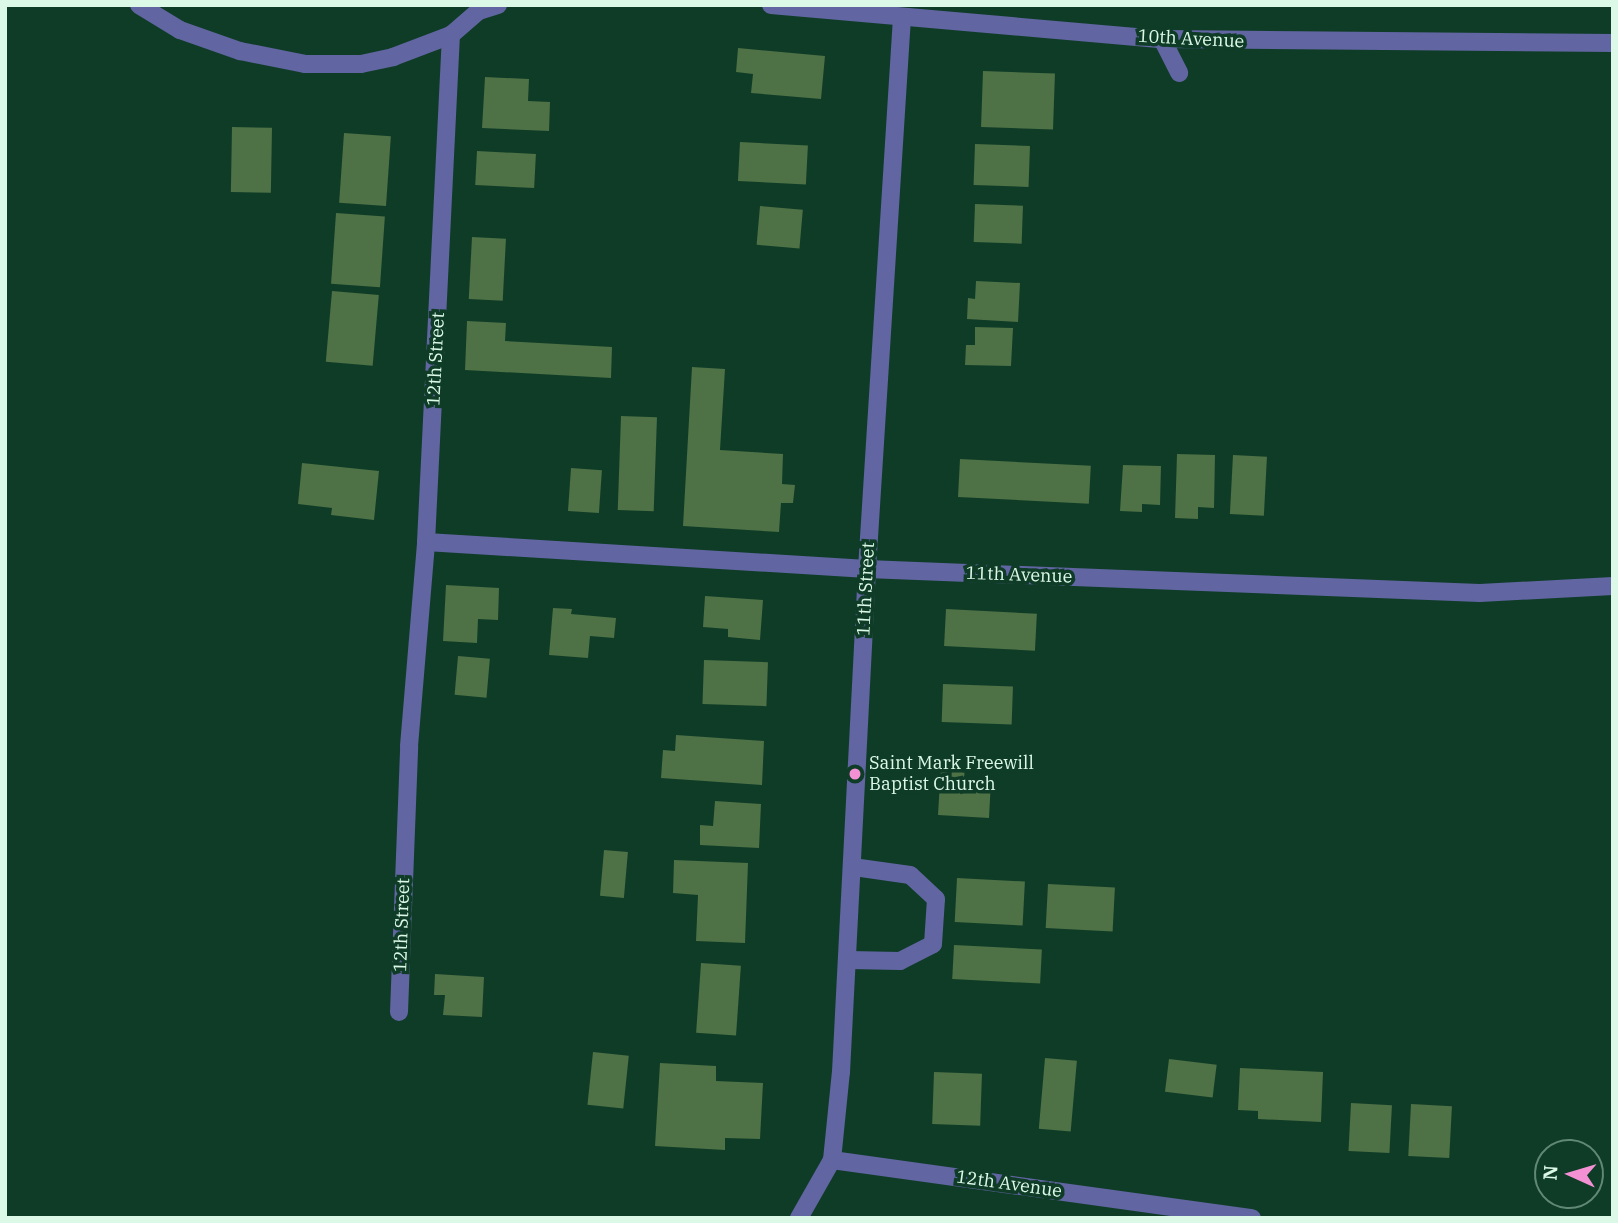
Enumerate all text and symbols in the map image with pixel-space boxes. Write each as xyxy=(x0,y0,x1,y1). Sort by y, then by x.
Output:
street label: 10th Avenue xyxy=(1137,25,1245,53)
street label: 12th Street xyxy=(423,312,449,406)
street label: 11th Street xyxy=(853,542,879,636)
street label: 11th Avenue xyxy=(965,562,1073,588)
place label: Saint Mark Freewill Baptist Church xyxy=(869,753,1034,796)
marker: Saint Mark Freewill Baptist Church xyxy=(847,766,863,782)
street label: 12th Street xyxy=(390,878,414,972)
north arrow xyxy=(1534,1139,1604,1209)
text: N xyxy=(1538,1164,1563,1181)
street label: 12th Avenue xyxy=(955,1166,1063,1202)

